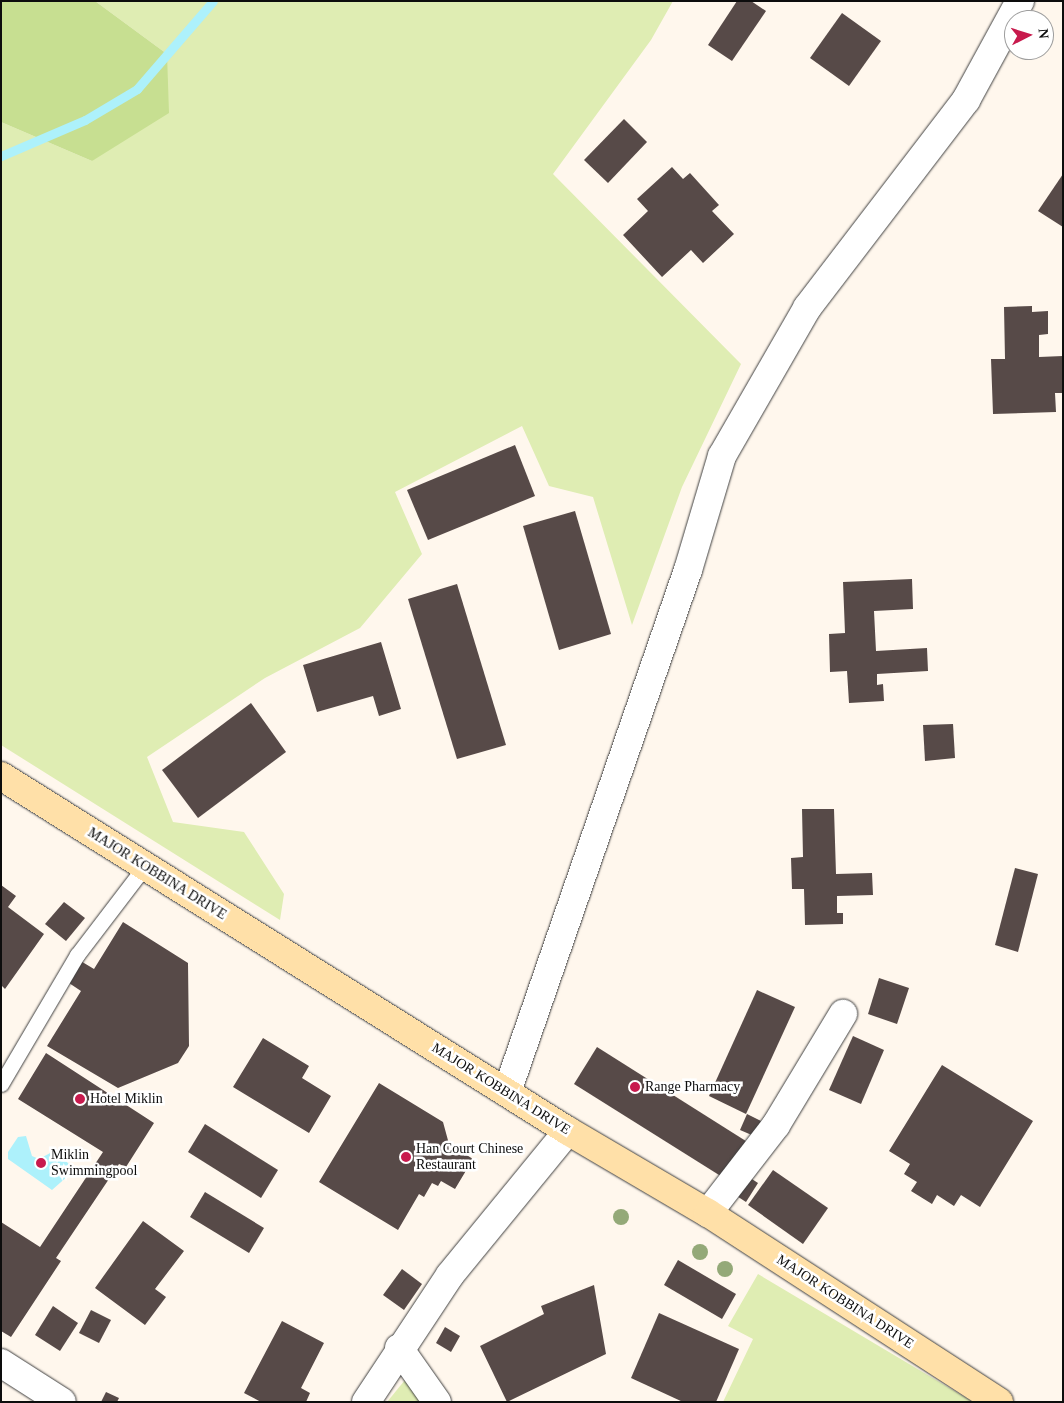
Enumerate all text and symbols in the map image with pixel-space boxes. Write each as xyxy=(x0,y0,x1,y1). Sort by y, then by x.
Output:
north arrow xyxy=(1004,10,1054,60)
text: N xyxy=(1036,28,1051,39)
street label: MAJOR KOBBINA DRIVE xyxy=(84,824,230,924)
street label: MAJOR KOBBINA DRIVE xyxy=(428,1039,574,1139)
place label: Range Pharmacy xyxy=(645,1079,740,1095)
marker: Range Pharmacy xyxy=(629,1081,641,1093)
place label: Hotel Miklin xyxy=(90,1091,163,1107)
marker: Hotel Miklin xyxy=(74,1093,86,1105)
place label: Han Court Chinese Restaurant xyxy=(416,1141,523,1174)
place label: Miklin Swimmingpool xyxy=(51,1147,137,1180)
marker: Han Court Chinese Restaurant xyxy=(400,1151,412,1163)
marker: Miklin Swimmingpool xyxy=(35,1157,47,1169)
street label: MAJOR KOBBINA DRIVE xyxy=(773,1251,917,1353)

